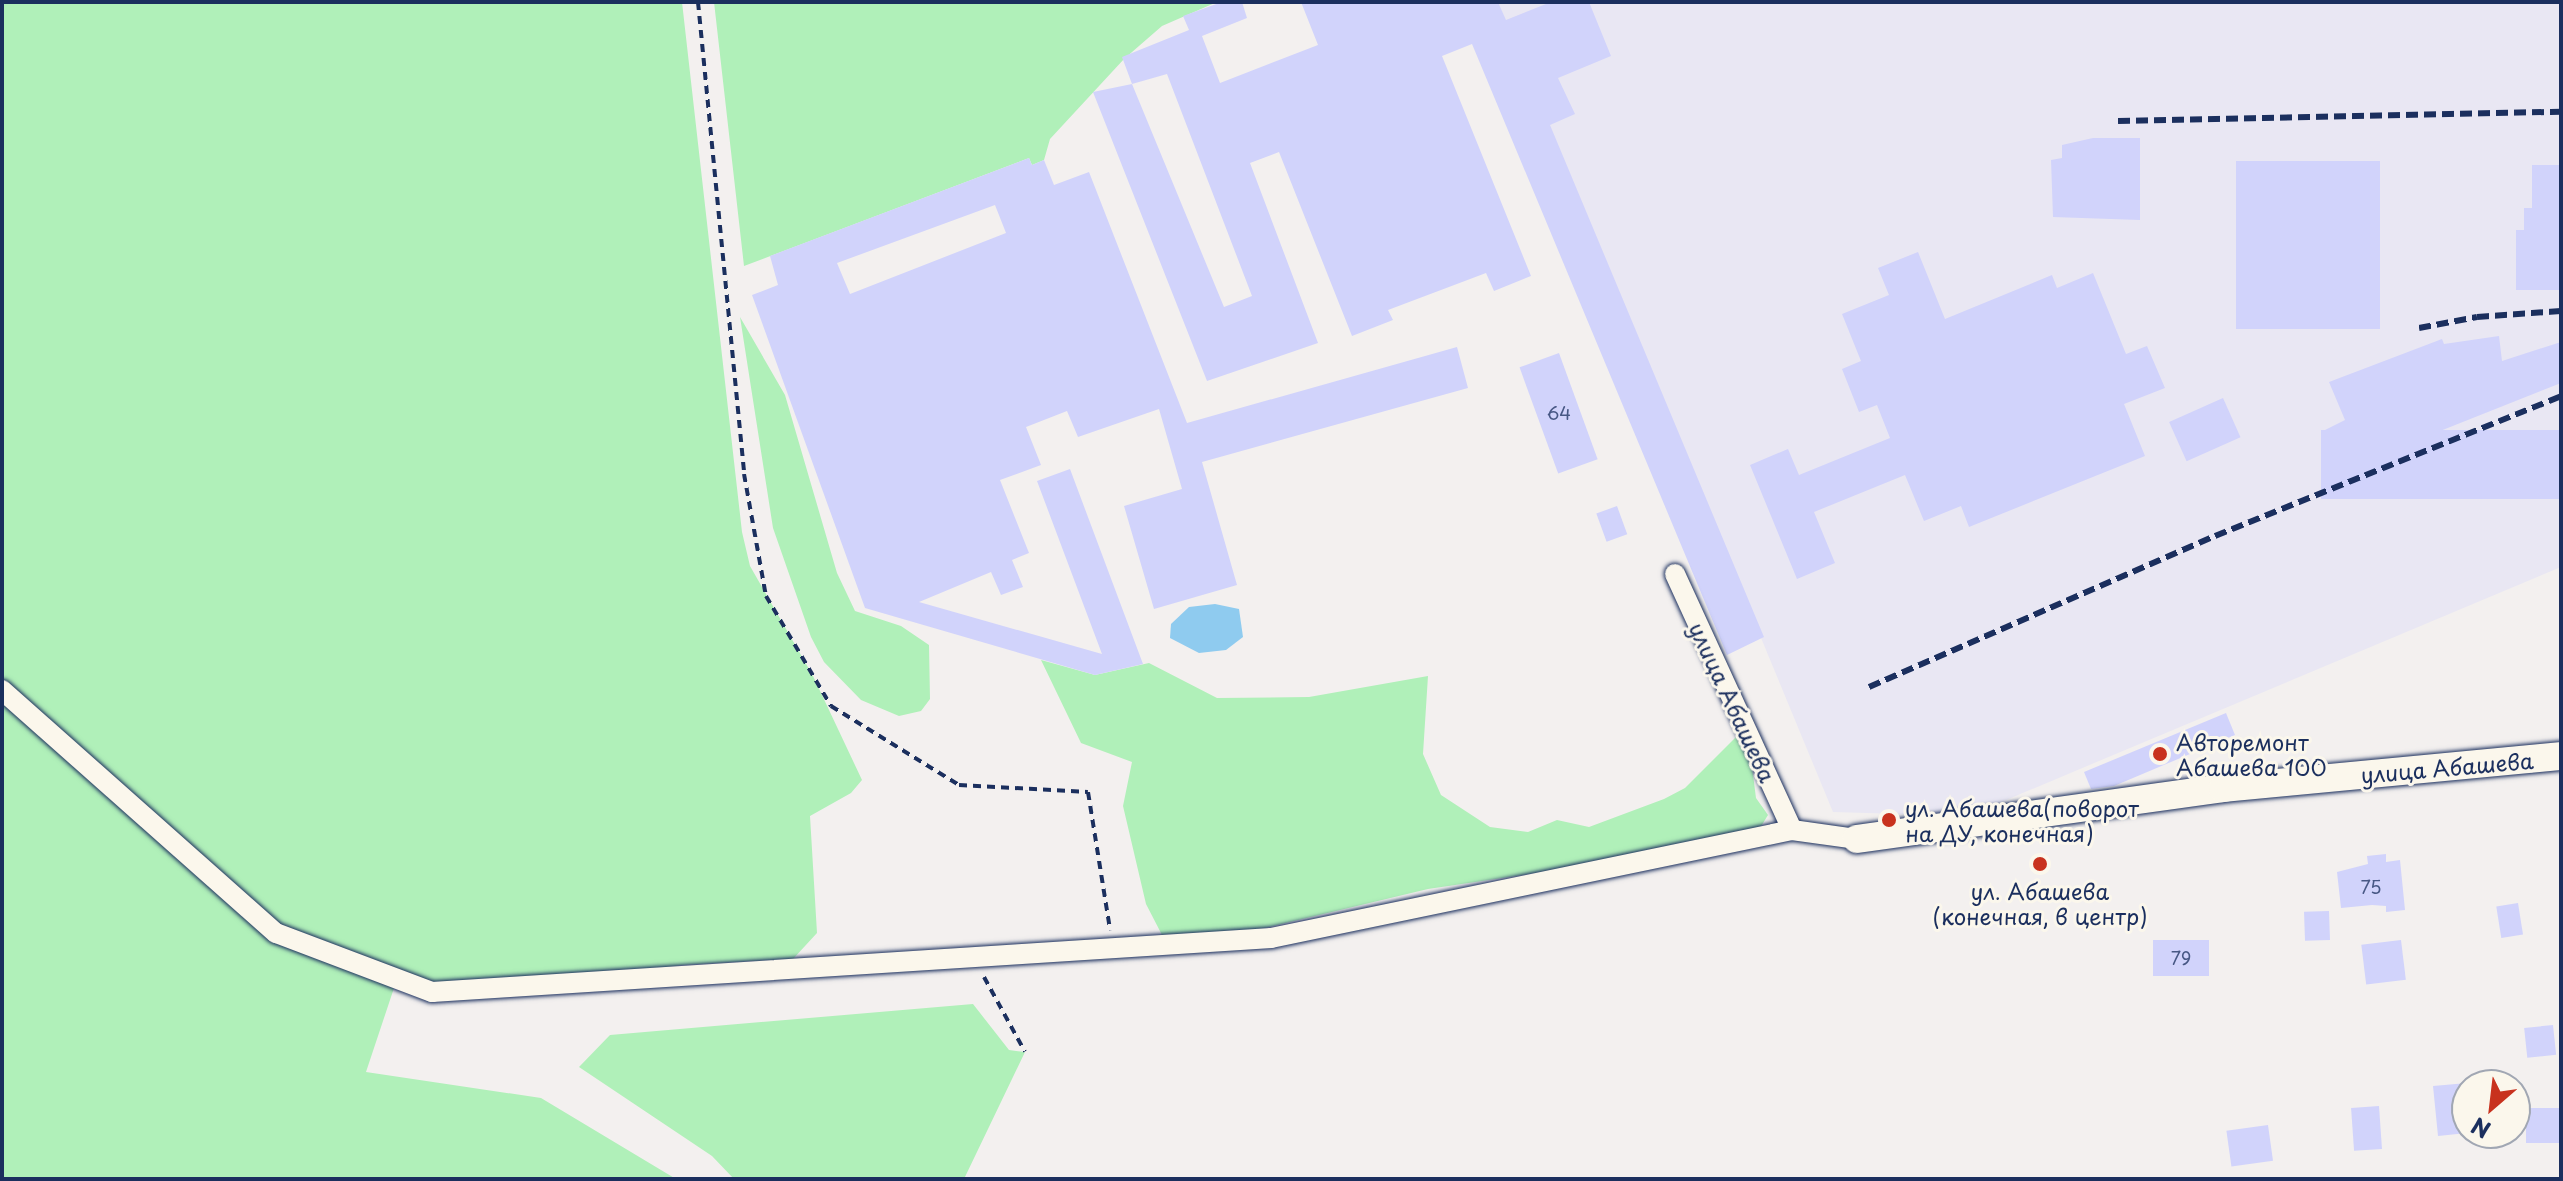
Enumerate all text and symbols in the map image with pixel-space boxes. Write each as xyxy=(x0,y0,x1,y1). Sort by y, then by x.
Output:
house number: 64 xyxy=(1547,402,1571,424)
street label: улица Абашева xyxy=(1684,617,1782,787)
place label: Авторемонт Абашева 100 xyxy=(2176,728,2327,780)
marker: Авторемонт Абашева 100 xyxy=(2151,745,2169,763)
street label: улица Абашева xyxy=(2359,746,2535,788)
place label: ул. Абашева(поворот на ДУ, конечная) xyxy=(1905,794,2139,846)
marker: ул. Абашева(поворот на ДУ, конечная) xyxy=(1880,811,1898,829)
marker: ул. Абашева (конечная, в центр) xyxy=(2031,855,2049,873)
house number: 75 xyxy=(2361,876,2381,898)
place label: ул. Абашева (конечная, в центр) xyxy=(1932,877,2148,928)
house number: 79 xyxy=(2171,947,2191,969)
north arrow xyxy=(2451,1069,2531,1149)
text: N xyxy=(2465,1110,2496,1148)

